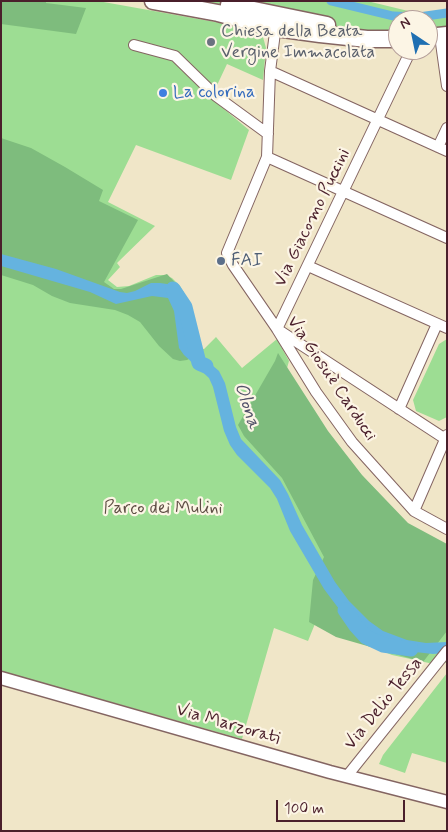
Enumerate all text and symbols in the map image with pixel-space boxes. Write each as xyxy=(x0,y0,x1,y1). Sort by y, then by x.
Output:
north arrow xyxy=(388,10,438,60)
text: N xyxy=(396,13,414,33)
place label: Chiesa della Beata Vergine Immacolata xyxy=(221,21,375,64)
marker: Chiesa della Beata Vergine Immacolata xyxy=(205,36,217,48)
place label: La colorina xyxy=(173,82,255,104)
marker: La colorina xyxy=(157,87,169,99)
street label: Via Giacomo Puccini xyxy=(270,145,356,291)
place label: FAI xyxy=(231,250,263,272)
marker: FAI xyxy=(215,255,227,267)
street label: Via Giosuè Carducci xyxy=(281,312,381,446)
water label: Olona xyxy=(228,380,264,432)
park label: Parco dei Mulini xyxy=(103,498,223,520)
street label: Via Delio Tessa xyxy=(340,653,428,755)
street label: Via Marzorati xyxy=(174,700,282,750)
scale bar xyxy=(278,790,407,822)
text: 100 m xyxy=(284,799,324,819)

